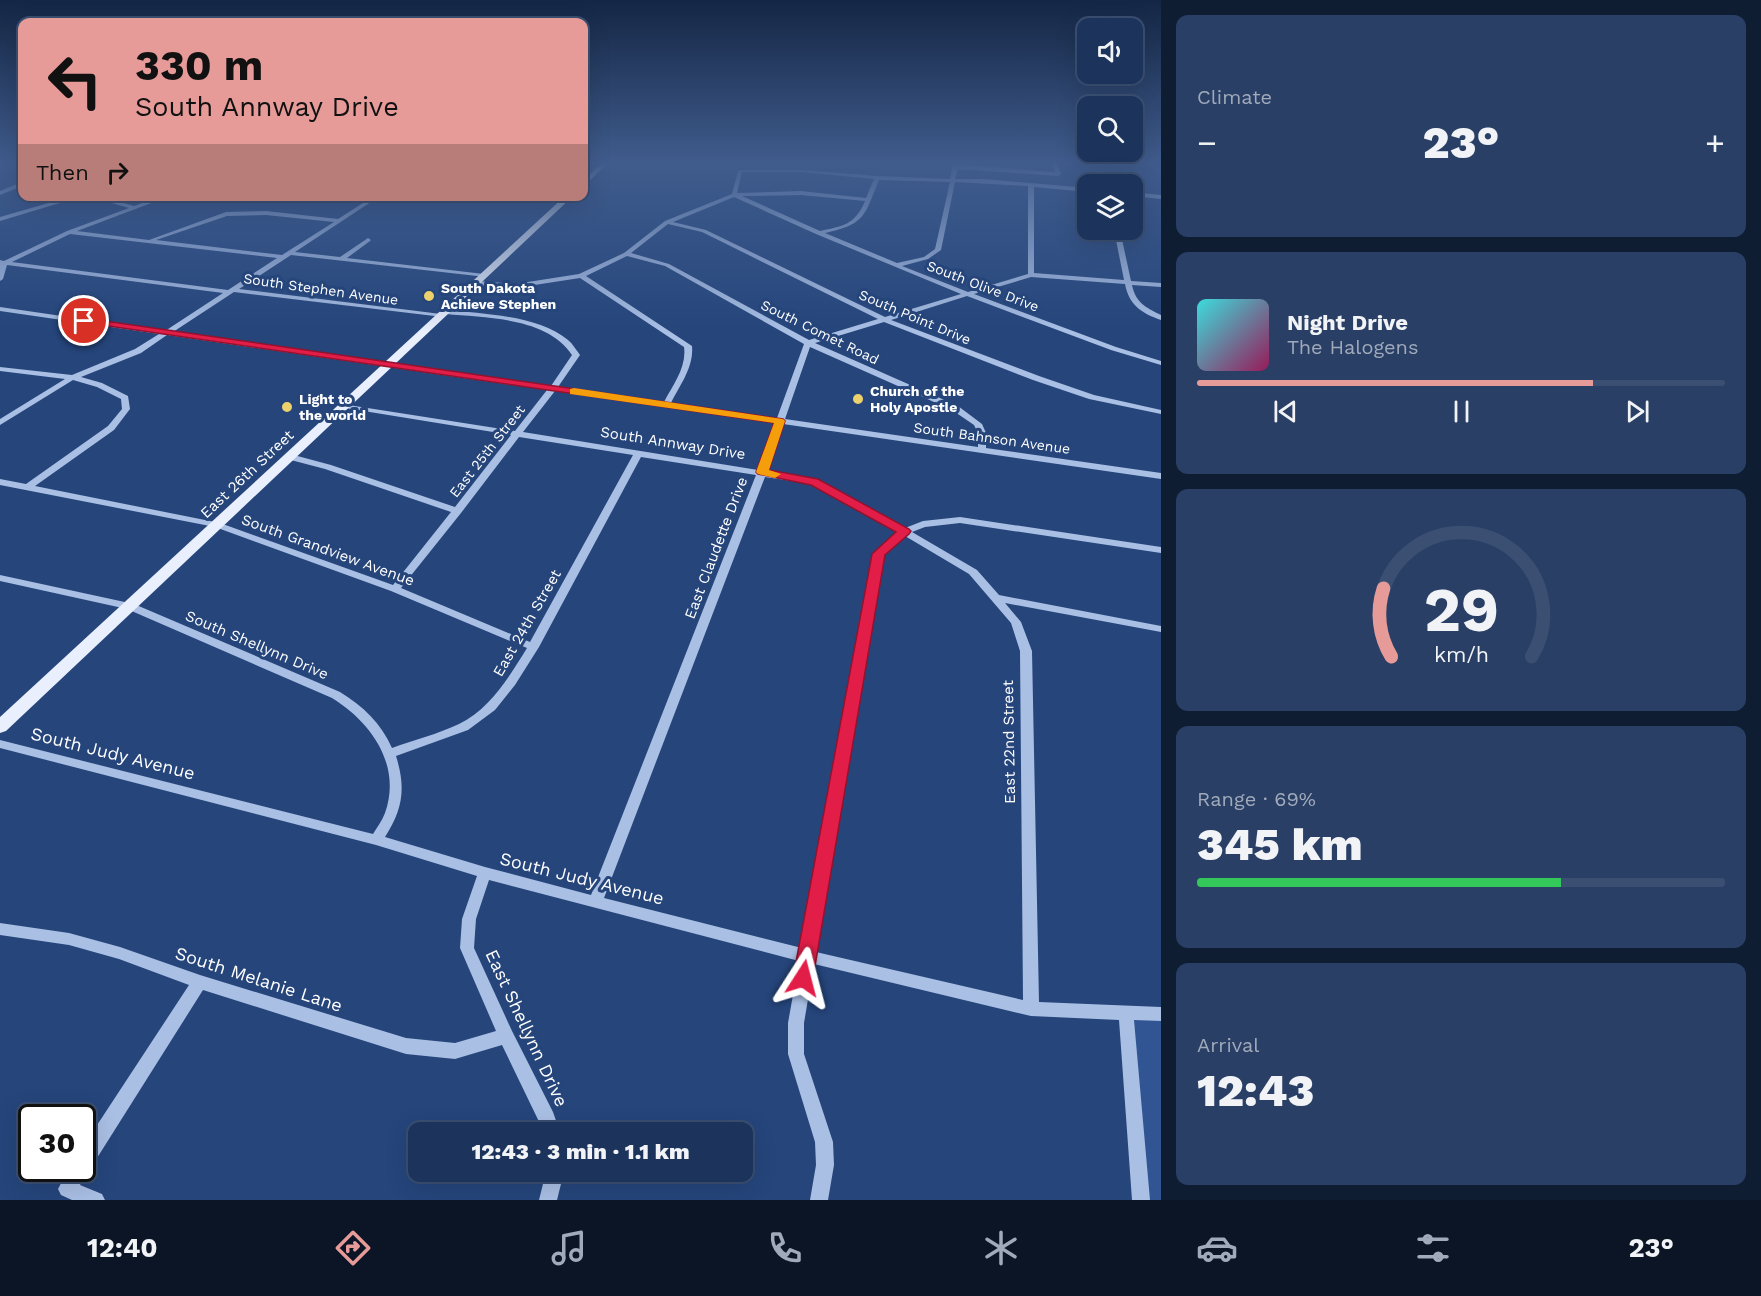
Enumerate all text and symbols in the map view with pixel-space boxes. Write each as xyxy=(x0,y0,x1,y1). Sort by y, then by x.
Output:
map controls xyxy=(1077,18,1143,240)
button: sound xyxy=(1077,18,1143,84)
text: 330 m xyxy=(135,41,263,90)
icon: left xyxy=(36,42,114,120)
text: Climate xyxy=(1197,85,1272,109)
text: South Annway Drive xyxy=(135,91,399,123)
button: search xyxy=(1077,96,1143,162)
text: 23° xyxy=(1423,116,1499,169)
text: − xyxy=(1197,123,1217,162)
text: + xyxy=(1705,123,1725,162)
icon: right xyxy=(101,156,134,189)
text: Then xyxy=(36,160,89,185)
button: layers xyxy=(1077,174,1143,240)
street label: South Olive Drive xyxy=(925,257,1041,315)
street label: South Stephen Avenue xyxy=(243,270,399,308)
place label: South Dakota Achieve Stephen xyxy=(441,280,556,312)
street label: South Point Drive xyxy=(857,286,973,348)
marker: South Dakota Achieve Stephen xyxy=(422,289,436,303)
pin xyxy=(58,295,109,346)
street label: South Comet Road xyxy=(758,296,882,368)
icon: arrive xyxy=(67,304,100,337)
text: Night Drive xyxy=(1287,310,1408,335)
text: The Halogens xyxy=(1287,335,1419,359)
place label: Church of the Holy Apostle xyxy=(870,383,964,415)
place label: Light to the world xyxy=(299,391,366,423)
marker: Church of the Holy Apostle xyxy=(851,392,865,406)
icon: previous xyxy=(1269,395,1302,428)
icon: pause xyxy=(1445,395,1478,428)
icon: next xyxy=(1621,395,1654,428)
marker: Light to the world xyxy=(280,400,294,414)
street label: East 25th Street xyxy=(446,402,528,500)
street label: South Bahnson Avenue xyxy=(913,419,1071,457)
street label: South Annway Drive xyxy=(599,423,747,463)
street label: East 26th Street xyxy=(197,426,298,522)
street label: East Claudette Drive xyxy=(681,475,751,621)
street label: South Grandview Avenue xyxy=(239,510,417,590)
street label: East 24th Street xyxy=(489,566,565,680)
text: 29 xyxy=(1423,573,1499,646)
street label: South Shellynn Drive xyxy=(183,607,331,683)
text: km/h xyxy=(1433,642,1489,667)
street label: East 22nd Street xyxy=(999,679,1019,804)
street label: South Judy Avenue xyxy=(29,722,197,784)
text: Range · 69% xyxy=(1197,787,1316,811)
text: 345 km xyxy=(1197,818,1363,871)
street label: South Judy Avenue xyxy=(498,847,666,909)
street label: South Melanie Lane xyxy=(173,942,345,1016)
street label: East Shellynn Drive xyxy=(481,946,573,1110)
position arrow xyxy=(771,946,835,1010)
text: Arrival xyxy=(1197,1033,1259,1057)
text: 12:43 xyxy=(1197,1064,1314,1117)
speed limit sign: 30 xyxy=(18,1104,96,1182)
text: 12:43 · 3 min · 1.1 km xyxy=(471,1139,690,1164)
icon: directions xyxy=(332,1227,374,1269)
icon: music xyxy=(548,1227,590,1269)
icon: phone xyxy=(764,1227,806,1269)
icon: climate xyxy=(980,1227,1022,1269)
icon: car xyxy=(1196,1227,1238,1269)
icon: filters xyxy=(1412,1227,1454,1269)
text: 12:40 xyxy=(87,1232,158,1264)
text: 23° xyxy=(1628,1232,1674,1264)

